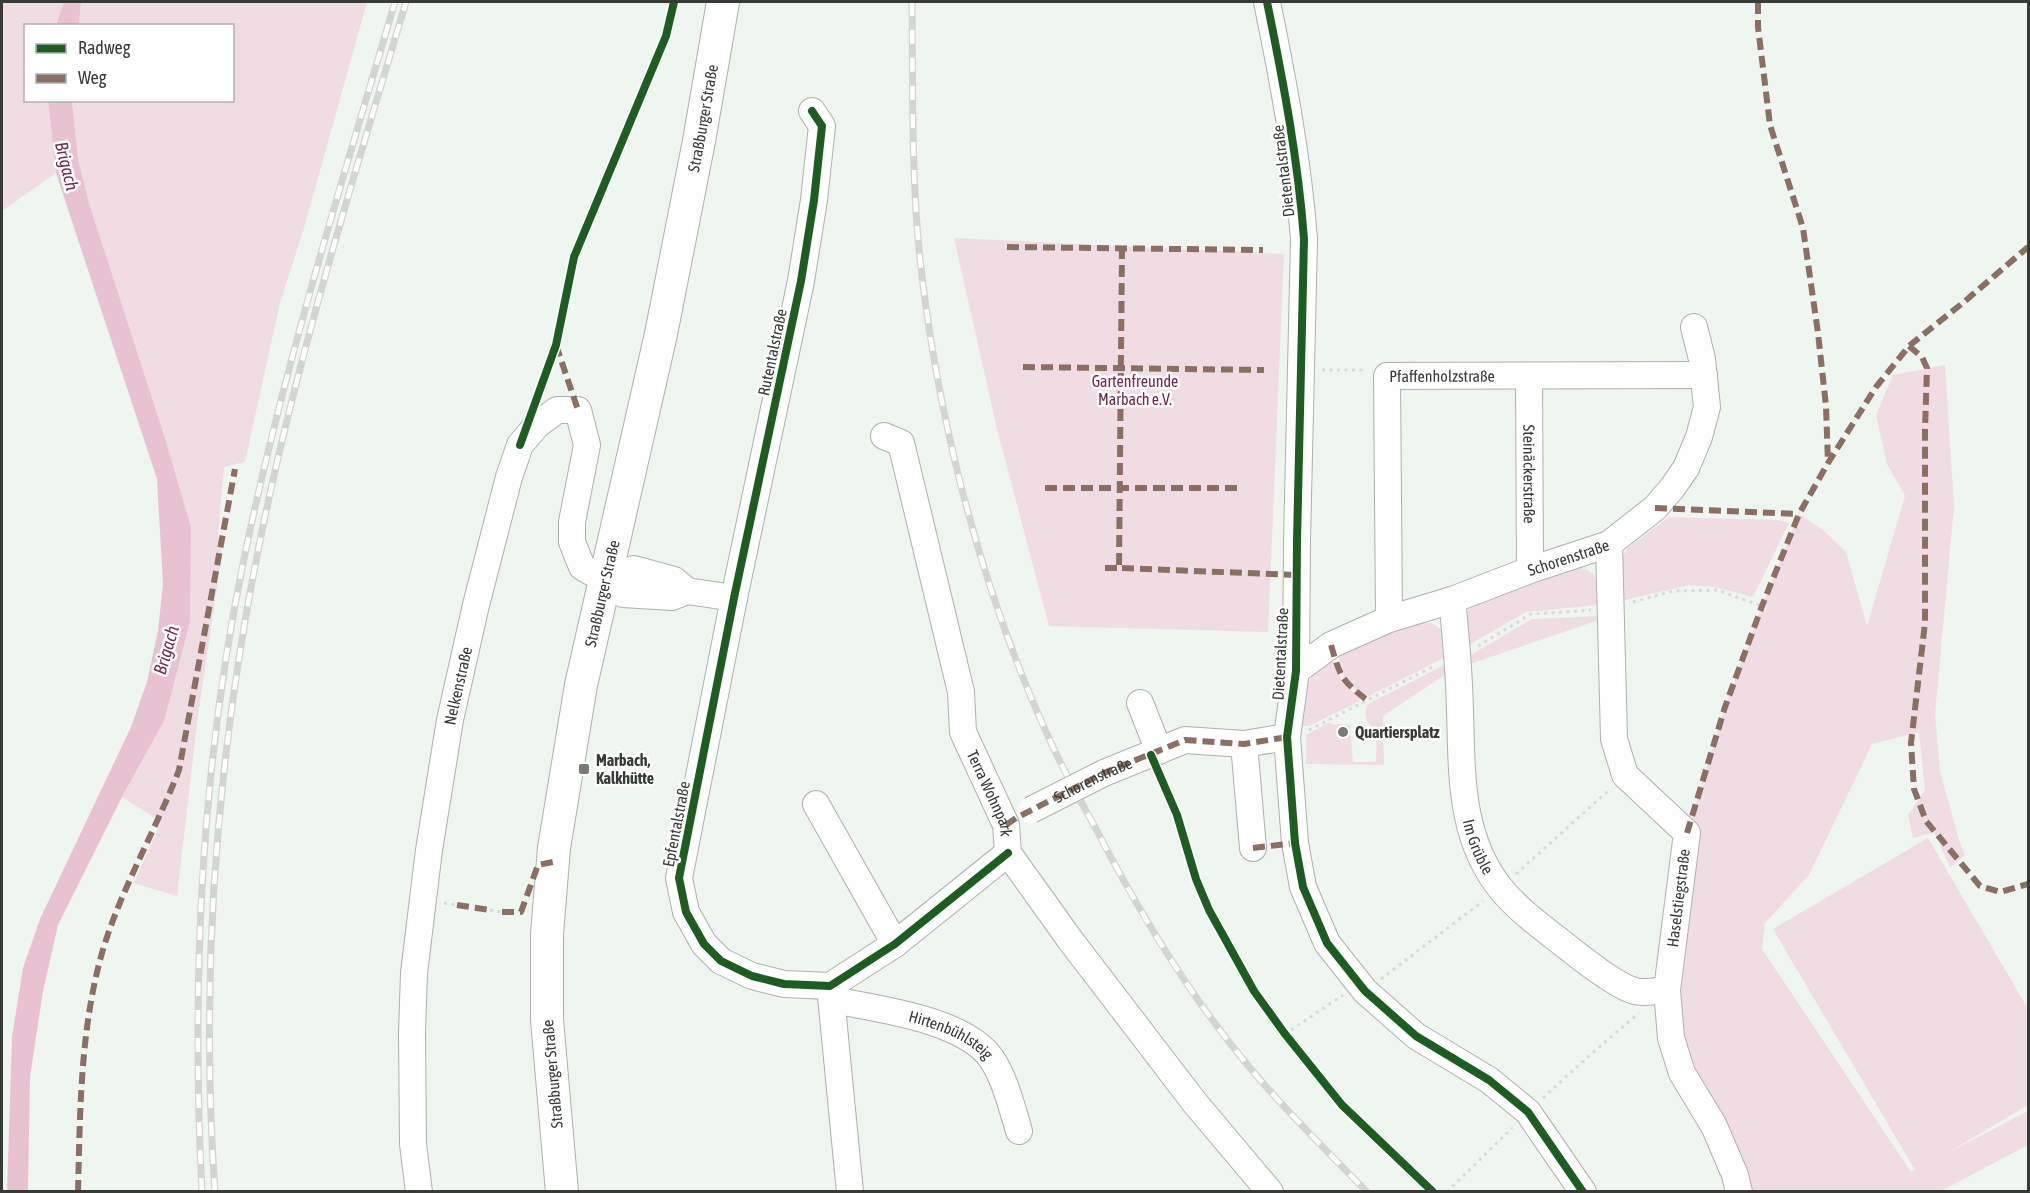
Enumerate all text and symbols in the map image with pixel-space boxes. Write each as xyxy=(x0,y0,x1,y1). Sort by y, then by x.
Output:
legend xyxy=(24,24,234,102)
text: Radweg xyxy=(78,37,131,58)
street label: Straßburger Straße xyxy=(684,63,721,174)
text: Weg xyxy=(78,67,107,88)
street label: Dietentalstraße xyxy=(1268,124,1298,218)
water label: Brigach xyxy=(51,139,83,193)
street label: Rutentalstraße xyxy=(754,307,790,397)
street label: Pfaffenholzstraße xyxy=(1389,367,1495,385)
park label: Gartenfreunde Marbach e.V. xyxy=(1092,372,1178,408)
street label: Steinäckerstraße xyxy=(1520,424,1539,524)
street label: Schorenstraße xyxy=(1525,536,1611,579)
street label: Straßburger Straße xyxy=(581,538,623,649)
street label: Dietentalstraße xyxy=(1269,607,1291,701)
water label: Brigach xyxy=(149,623,183,677)
street label: Nelkenstraße xyxy=(440,645,475,726)
place label: Quartiersplatz xyxy=(1355,723,1440,741)
marker: Quartiersplatz xyxy=(1336,725,1350,739)
street label: Terra Wohnpark xyxy=(964,747,1016,837)
place label: Marbach, Kalkhütte xyxy=(596,751,654,787)
street label: Schorenstraße xyxy=(1051,754,1135,806)
marker: Marbach, Kalkhütte xyxy=(577,762,591,776)
street label: Epfentalstraße xyxy=(659,780,694,869)
street label: Im Grüble xyxy=(1460,817,1497,877)
street label: Haselstiegstraße xyxy=(1663,848,1694,948)
street label: Hirtenbühlsteig xyxy=(907,1007,997,1063)
street label: Straßburger Straße xyxy=(538,1019,567,1129)

